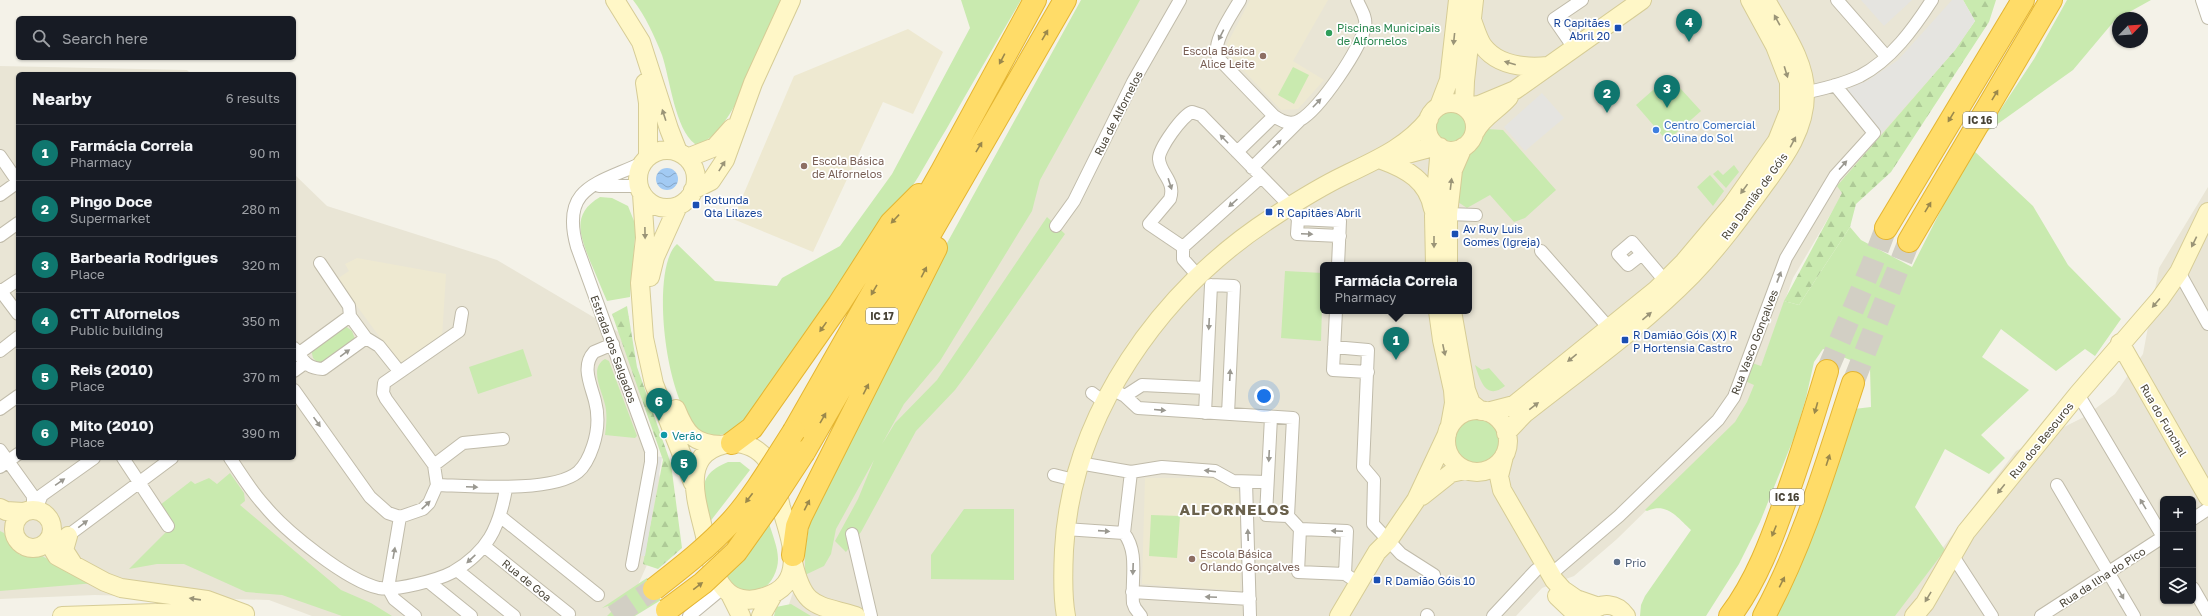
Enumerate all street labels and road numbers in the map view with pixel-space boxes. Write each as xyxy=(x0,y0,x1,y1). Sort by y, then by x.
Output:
street label: Rua de Alfornelos xyxy=(1091,68,1145,157)
road number: IC 16 xyxy=(1963,112,1997,128)
street label: Rua Damião de Góis xyxy=(1718,150,1790,242)
street label: Rua Vasco Gonçalves xyxy=(1728,287,1780,397)
street label: Estrada dos Salgados xyxy=(588,293,640,405)
road number: IC 17 xyxy=(866,308,898,324)
street label: Rua do Funchal xyxy=(2138,381,2190,459)
street label: Rua dos Besouros xyxy=(2006,399,2076,481)
road number: IC 16 xyxy=(1770,489,1804,505)
street label: Rua da Ilha do Pico xyxy=(2056,544,2148,610)
street label: Rua de Goa xyxy=(500,556,554,604)

